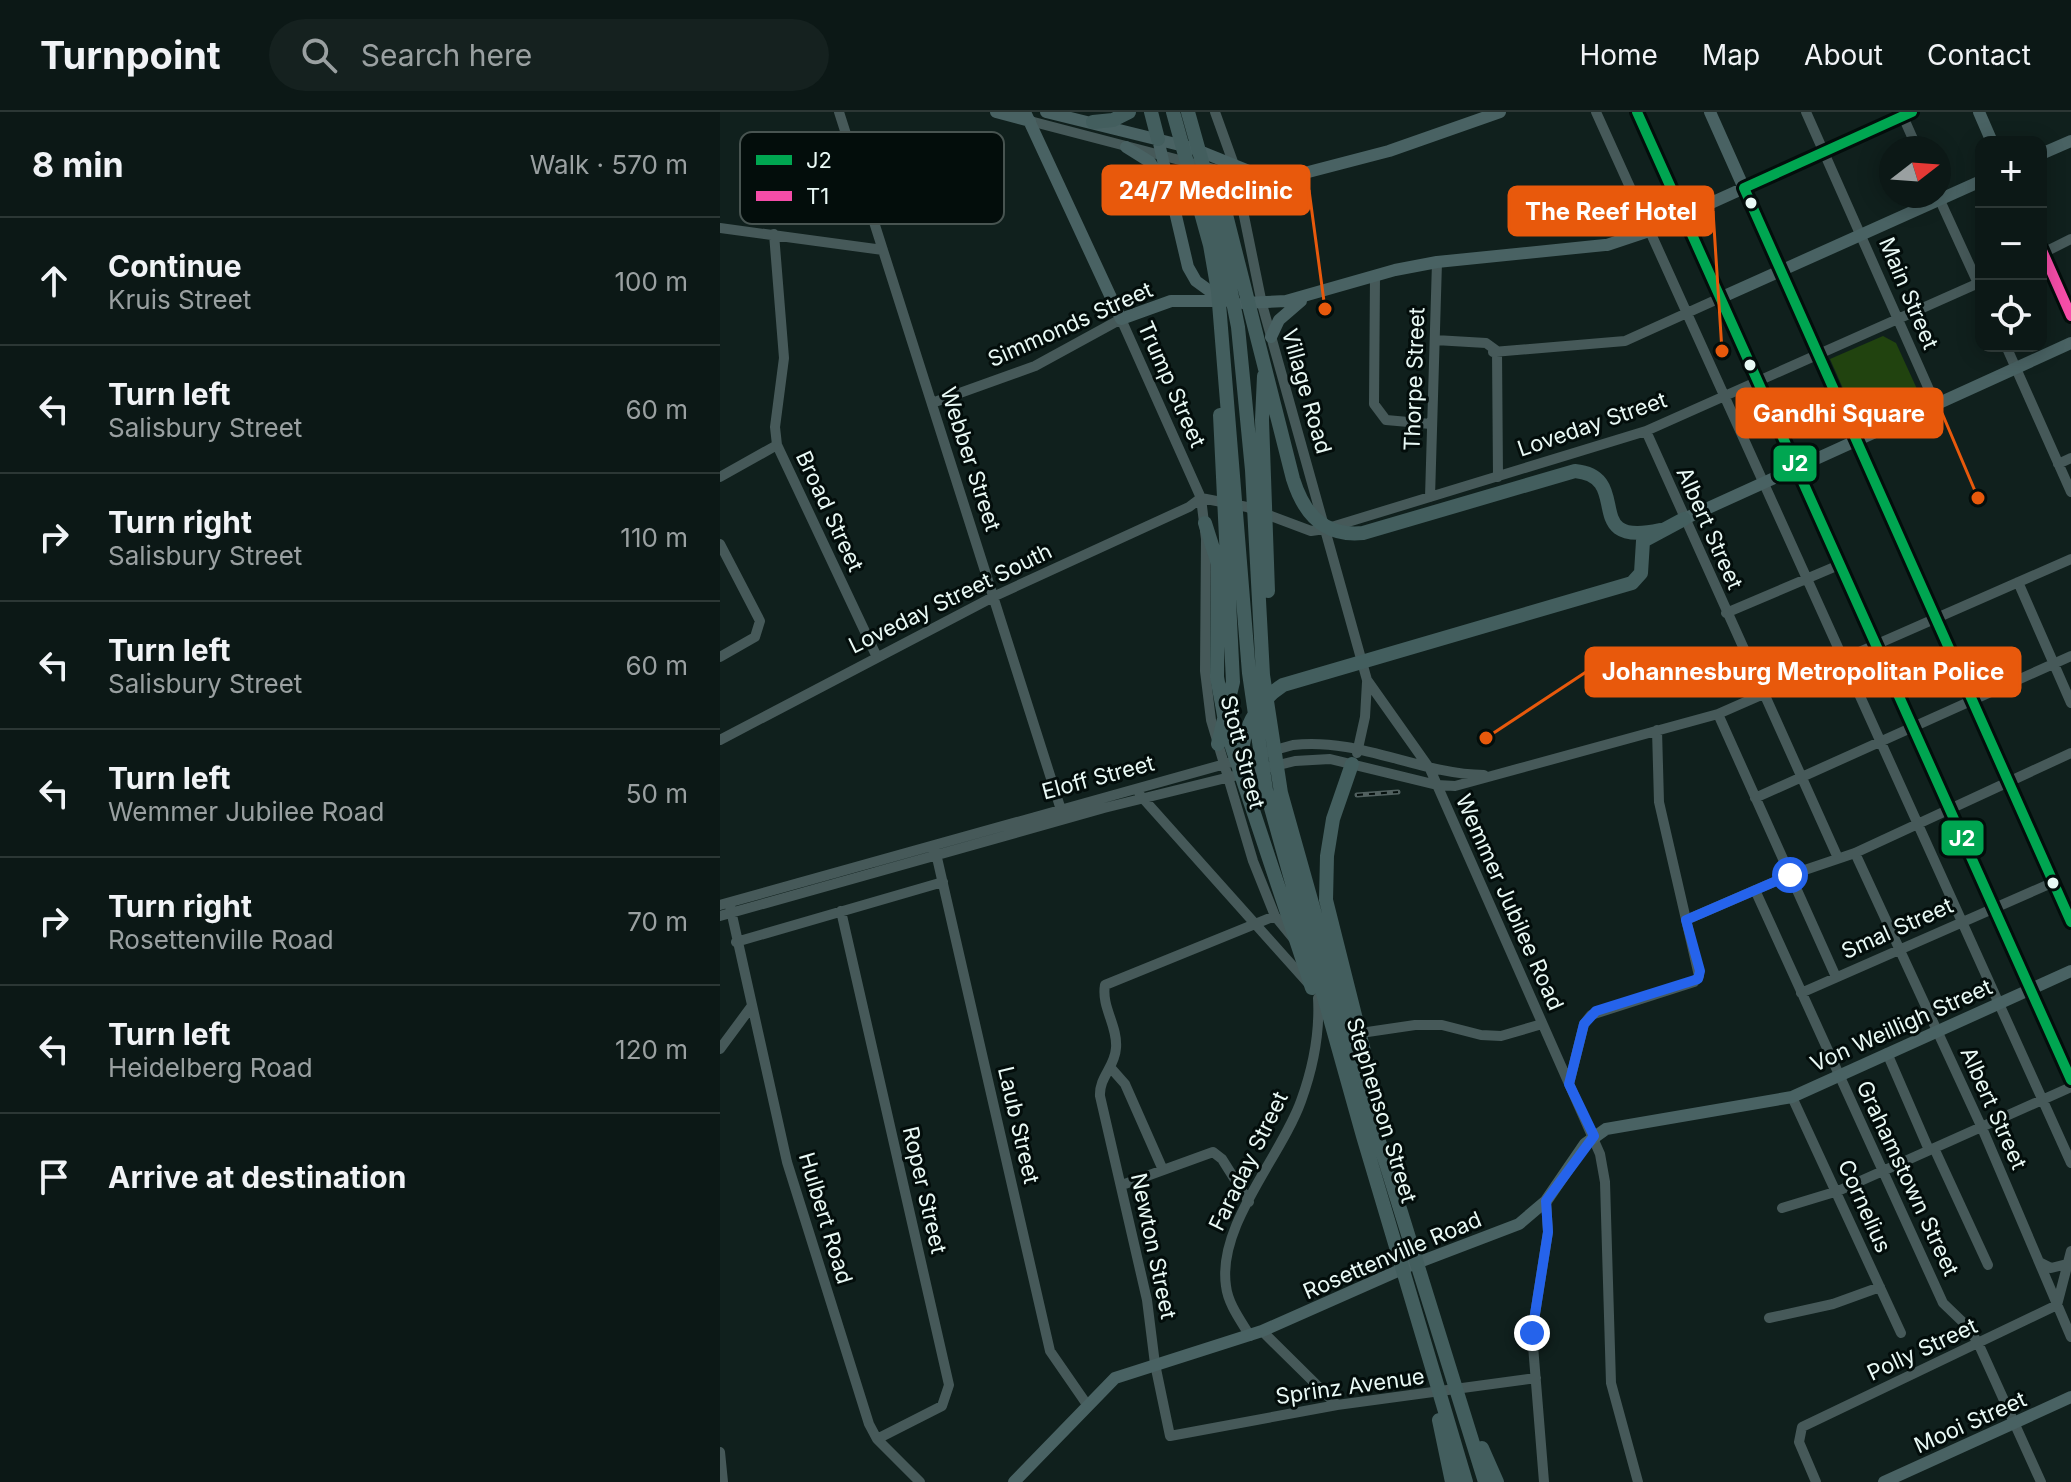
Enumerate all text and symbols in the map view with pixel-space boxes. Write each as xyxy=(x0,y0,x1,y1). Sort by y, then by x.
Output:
search box xyxy=(269,19,829,91)
text: Turnpoint xyxy=(40,32,221,78)
icon: search xyxy=(297,33,341,77)
text: Search here xyxy=(361,37,532,73)
text: Home xyxy=(1579,38,1658,72)
text: Map xyxy=(1702,38,1760,72)
text: About xyxy=(1804,38,1883,72)
text: Contact xyxy=(1927,38,2031,72)
legend xyxy=(740,132,1004,224)
north arrow xyxy=(1879,136,1951,208)
map controls xyxy=(1975,136,2047,352)
button: + xyxy=(1975,136,2047,208)
text: 8 min xyxy=(32,144,124,185)
text: J2 xyxy=(806,147,832,173)
text: Walk · 570 m xyxy=(530,149,688,180)
callout: 24/7 Medclinic xyxy=(1103,166,1309,214)
text: 24/7 Medclinic xyxy=(1119,176,1293,205)
text: T1 xyxy=(806,183,829,209)
callout: The Reef Hotel xyxy=(1509,187,1713,235)
unlabelled marker xyxy=(1743,195,1759,211)
text: The Reef Hotel xyxy=(1525,197,1697,226)
button: − xyxy=(1975,208,2047,280)
street label: Main Street xyxy=(1874,233,1944,353)
text: Continue xyxy=(108,248,242,284)
icon: ahead xyxy=(32,259,76,303)
text: 100 m xyxy=(615,266,688,297)
street label: Simmonds Street xyxy=(984,276,1156,372)
button: locate xyxy=(1975,280,2047,352)
text: Kruis Street xyxy=(108,284,251,315)
street label: Thorpe Street xyxy=(1399,307,1429,451)
street label: Trump Street xyxy=(1133,317,1211,451)
street label: Village Road xyxy=(1277,325,1337,457)
unlabelled marker xyxy=(1742,357,1758,373)
text: Turn left xyxy=(108,376,230,412)
street label: Webber Street xyxy=(936,384,1006,534)
street label: Loveday Street xyxy=(1514,386,1670,462)
icon: left xyxy=(32,387,76,431)
callout: Gandhi Square xyxy=(1737,389,1942,437)
text: 60 m xyxy=(625,394,688,425)
text: Gandhi Square xyxy=(1753,399,1925,428)
text: Salisbury Street xyxy=(108,412,302,443)
line badge: J2 xyxy=(1772,444,1818,483)
street label: Broad Street xyxy=(791,447,869,575)
text: J2 xyxy=(1782,450,1808,476)
street label: Albert Street xyxy=(1672,463,1748,593)
text: Turn right xyxy=(108,504,252,540)
icon: right xyxy=(32,515,76,559)
text: 110 m xyxy=(620,522,688,553)
street label: Loveday Street South xyxy=(844,537,1056,659)
text: Salisbury Street xyxy=(108,540,302,571)
text: Turn left xyxy=(108,632,230,668)
icon: left xyxy=(32,643,76,687)
callout: Johannesburg Metropolitan Police xyxy=(1586,648,2020,696)
text: 60 m xyxy=(625,650,688,681)
text: Johannesburg Metropolitan Police xyxy=(1602,657,2004,686)
text: Salisbury Street xyxy=(108,668,302,699)
street label: Stott Street xyxy=(1215,692,1271,812)
street label: Eloff Street xyxy=(1039,750,1157,804)
text: Turn left xyxy=(108,760,230,796)
icon: left xyxy=(32,771,76,815)
text: 50 m xyxy=(626,778,688,809)
street label: Wemmer Jubilee Road xyxy=(1451,790,1569,1014)
text: Wemmer Jubilee Road xyxy=(108,796,384,827)
line badge: J2 xyxy=(1940,819,1985,857)
text: J2 xyxy=(1949,825,1975,851)
route start xyxy=(1772,857,1808,893)
unlabelled marker xyxy=(2045,875,2061,891)
text: Turn right xyxy=(108,888,252,924)
street label: Smal Street xyxy=(1837,892,1957,964)
icon: right xyxy=(32,899,76,943)
text: 70 m xyxy=(627,906,688,937)
text: Rosettenville Road xyxy=(108,924,334,955)
street label: Von Weilligh Street xyxy=(1806,973,1996,1077)
street label: Stephenson Street xyxy=(1341,1014,1423,1206)
text: Turn left xyxy=(108,1016,230,1052)
icon: left xyxy=(32,1027,76,1071)
text: 120 m xyxy=(615,1034,688,1065)
street label: Albert Street xyxy=(1956,1043,2032,1173)
text: Heidelberg Road xyxy=(108,1052,313,1083)
street label: Laub Street xyxy=(993,1064,1045,1186)
street label: Grahamstown Street xyxy=(1851,1076,1965,1280)
street label: Faraday Street xyxy=(1203,1087,1293,1235)
street label: Roper Street xyxy=(898,1124,952,1256)
street label: Hulbert Road xyxy=(794,1149,858,1287)
icon: arrive xyxy=(32,1155,76,1199)
street label: Cornelius xyxy=(1833,1155,1897,1257)
text: Arrive at destination xyxy=(108,1159,406,1195)
street label: Newton Street xyxy=(1126,1171,1182,1321)
street label: Rosettenville Road xyxy=(1299,1206,1485,1304)
street label: Polly Street xyxy=(1863,1312,1981,1386)
route end xyxy=(1514,1315,1550,1351)
street label: Sprinz Avenue xyxy=(1274,1363,1426,1409)
street label: Mooi Street xyxy=(1910,1386,2030,1458)

